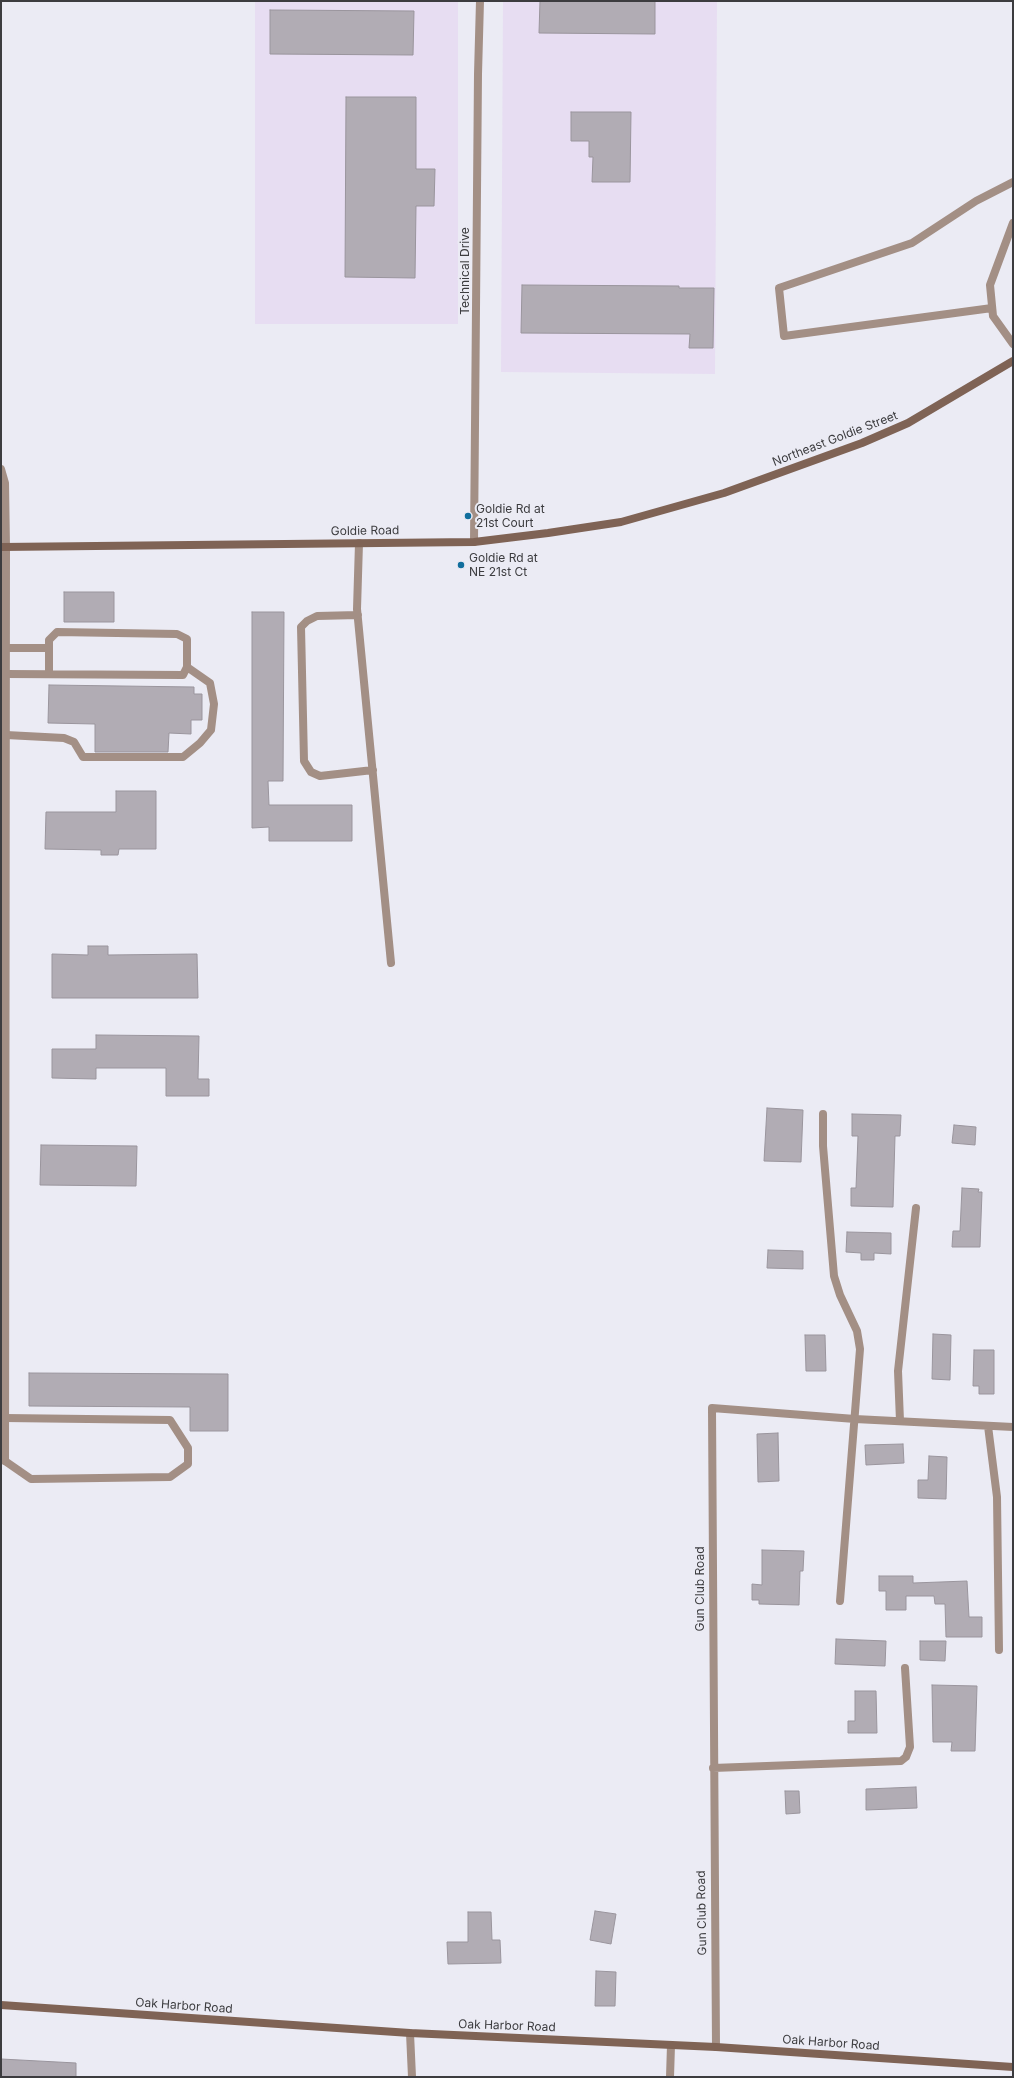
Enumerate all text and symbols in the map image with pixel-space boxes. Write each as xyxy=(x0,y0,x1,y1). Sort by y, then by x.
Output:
street label: Technical Drive xyxy=(458,227,472,315)
street label: Northeast Goldie Street xyxy=(770,408,900,470)
place label: Goldie Rd at 21st Court xyxy=(476,502,545,530)
marker: Goldie Rd at 21st Court xyxy=(463,511,473,521)
street label: Goldie Road xyxy=(331,523,399,539)
place label: Goldie Rd at NE 21st Ct xyxy=(469,551,538,579)
marker: Goldie Rd at NE 21st Ct xyxy=(456,560,466,570)
street label: Gun Club Road xyxy=(693,1547,707,1631)
street label: Gun Club Road xyxy=(694,1870,710,1956)
street label: Oak Harbor Road xyxy=(135,1995,233,2017)
street label: Oak Harbor Road xyxy=(458,2017,556,2035)
street label: Oak Harbor Road xyxy=(782,2032,880,2054)

